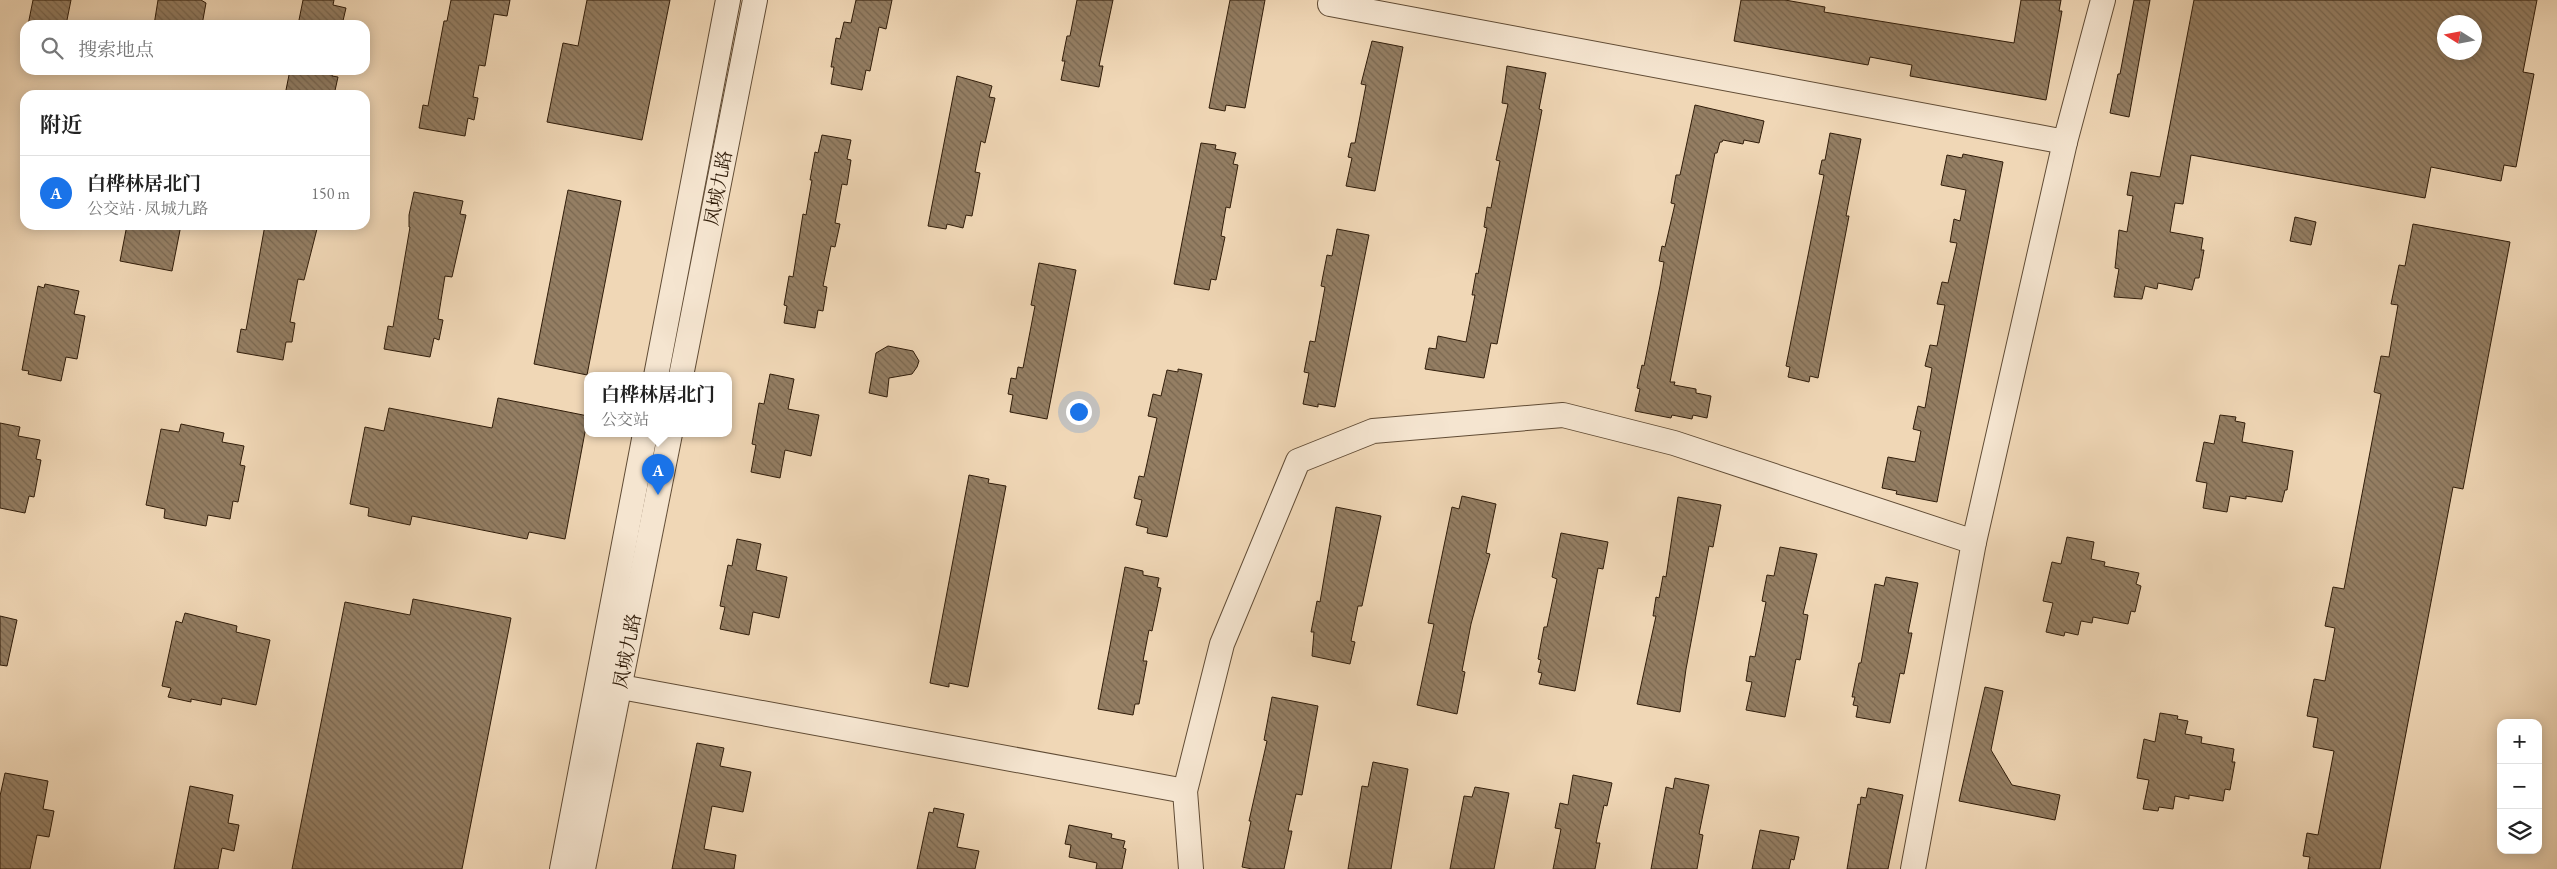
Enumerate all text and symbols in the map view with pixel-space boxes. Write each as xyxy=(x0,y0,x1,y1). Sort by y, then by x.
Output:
north arrow xyxy=(2437,15,2482,60)
search box xyxy=(20,20,370,75)
icon: search xyxy=(38,34,66,62)
text: 搜索地点 xyxy=(78,37,154,62)
text: 附近 xyxy=(40,111,82,138)
street label: 凤城九路 xyxy=(698,148,738,228)
text: 白桦林居北门 xyxy=(87,171,201,196)
text: A xyxy=(50,183,62,204)
text: 150 m xyxy=(311,183,350,204)
text: 公交站 · 凤城九路 xyxy=(87,198,209,219)
popup xyxy=(584,372,732,437)
text: 白桦林居北门 xyxy=(601,382,715,407)
your location xyxy=(1066,399,1092,425)
text: 公交站 xyxy=(601,409,649,430)
pin: A xyxy=(642,454,674,495)
street label: 凤城九路 xyxy=(607,611,647,691)
map controls xyxy=(2497,719,2542,854)
button: + xyxy=(2497,719,2542,764)
button: − xyxy=(2497,764,2542,809)
button: layers xyxy=(2497,809,2542,854)

